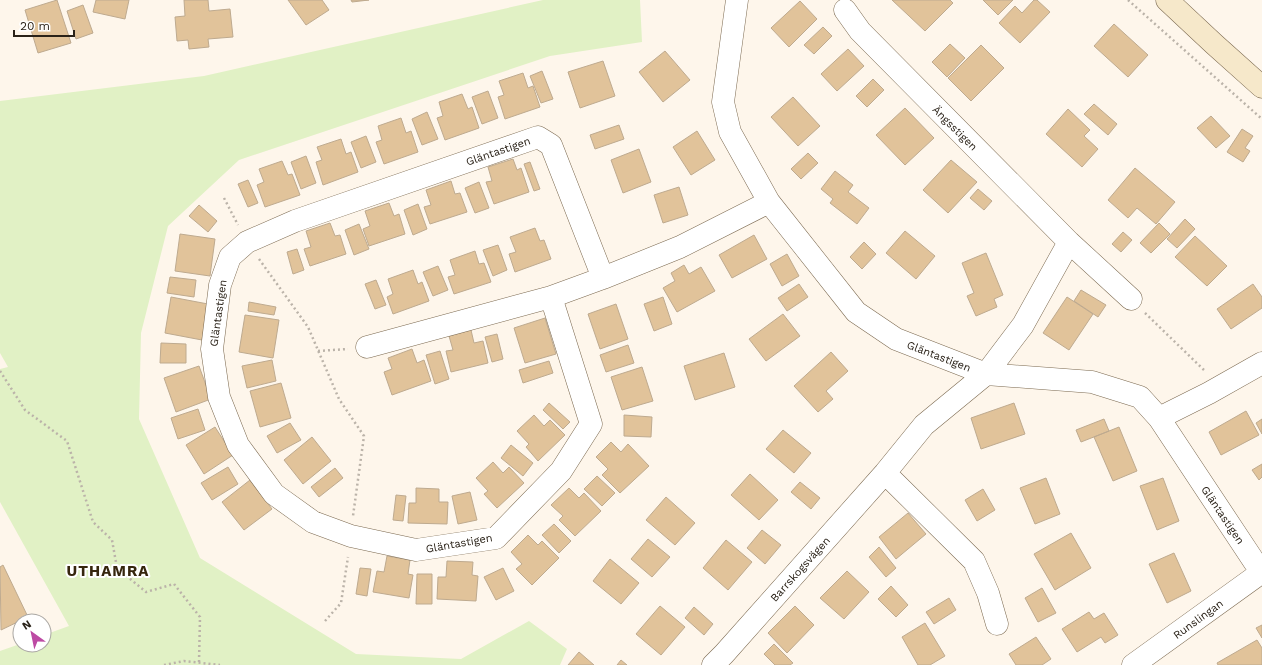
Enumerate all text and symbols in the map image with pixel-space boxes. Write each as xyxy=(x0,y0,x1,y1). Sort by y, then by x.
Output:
scale bar xyxy=(14,12,74,38)
text: 20 m xyxy=(20,19,50,33)
street label: Ängsstigen xyxy=(930,103,980,153)
street label: Gläntastigen xyxy=(464,134,532,169)
street label: Gläntastigen xyxy=(207,279,230,347)
street label: Gläntastigen xyxy=(905,338,973,375)
street label: Gläntastigen xyxy=(1198,484,1247,547)
street label: Gläntastigen xyxy=(425,531,493,556)
street label: Barrskogsvägen xyxy=(768,534,833,604)
district label: UTHAMRA xyxy=(67,562,149,580)
street label: Runslingan xyxy=(1171,597,1226,642)
north arrow xyxy=(12,613,52,653)
text: N xyxy=(20,617,34,633)

